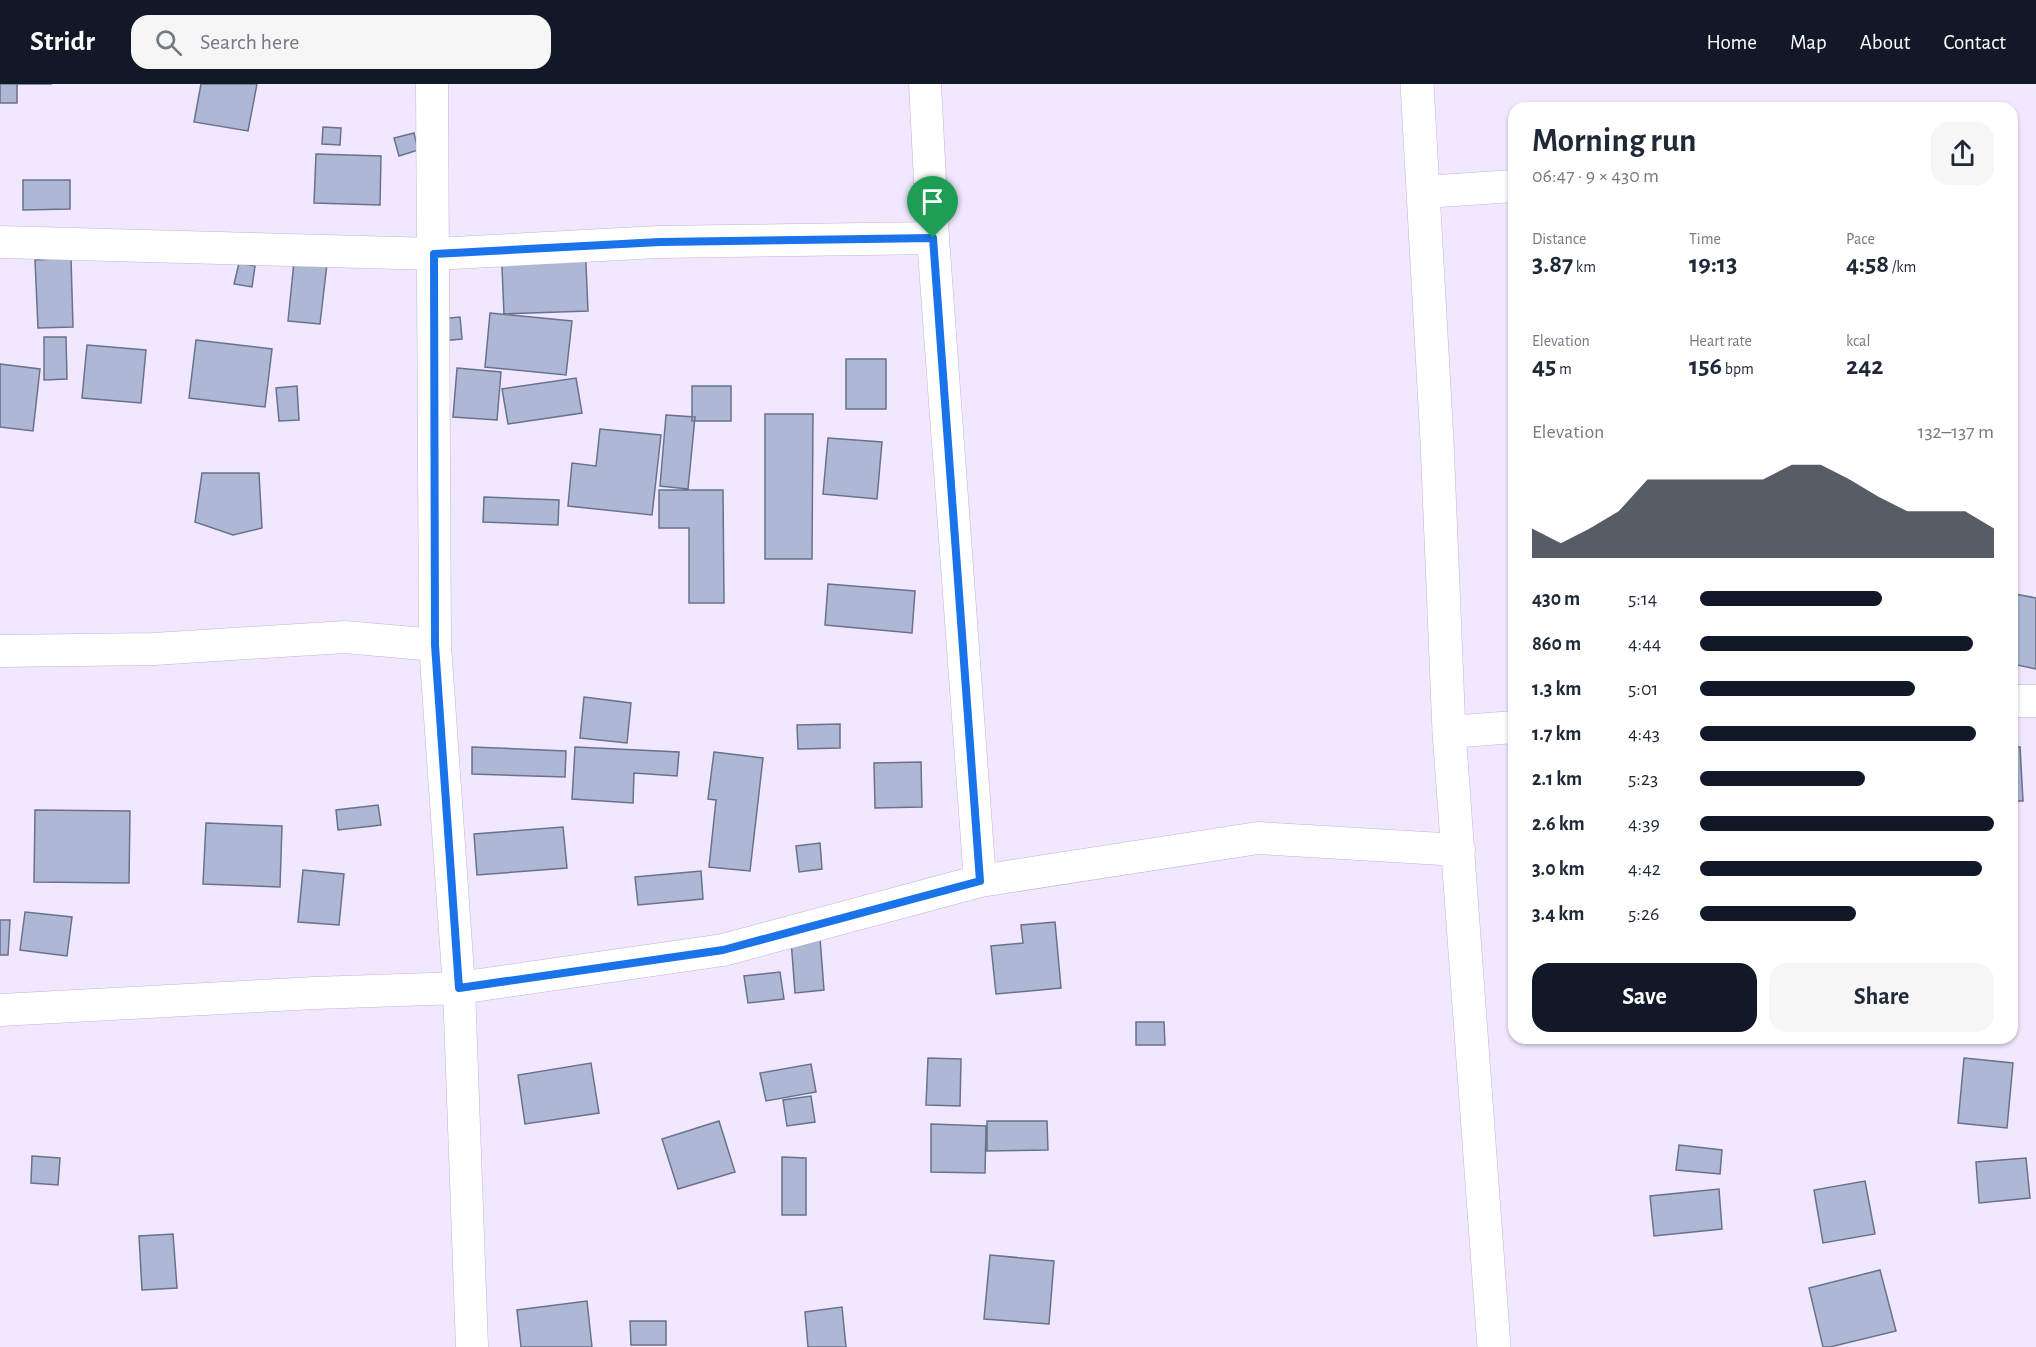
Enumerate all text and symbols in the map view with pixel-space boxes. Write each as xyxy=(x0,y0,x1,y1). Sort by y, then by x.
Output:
search box xyxy=(131,15,551,69)
icon: search xyxy=(152,26,185,59)
text: Stridr xyxy=(30,28,95,56)
text: Search here xyxy=(200,31,299,53)
text: Home xyxy=(1706,32,1757,53)
text: Map xyxy=(1790,32,1827,53)
text: About xyxy=(1860,32,1910,53)
text: Contact xyxy=(1943,32,2006,53)
button: share xyxy=(1931,122,1994,185)
text: Morning run xyxy=(1532,125,1696,158)
text: 06:47 · 9 × 430 m xyxy=(1532,166,1659,186)
pin xyxy=(907,176,958,238)
icon: arrive xyxy=(916,185,949,218)
text: Distance xyxy=(1532,231,1586,247)
text: Time xyxy=(1689,231,1721,247)
text: Pace xyxy=(1846,231,1875,247)
text: 3.87 xyxy=(1532,251,1573,277)
text: 19:13 xyxy=(1689,251,1737,277)
text: 4:58 xyxy=(1846,251,1889,277)
text: km xyxy=(1573,259,1596,275)
text: /km xyxy=(1889,259,1916,275)
text: Elevation xyxy=(1532,333,1590,349)
text: Heart rate xyxy=(1689,333,1752,349)
text: kcal xyxy=(1846,333,1870,349)
text: 45 xyxy=(1532,353,1556,379)
text: 156 xyxy=(1689,353,1722,379)
text: 242 xyxy=(1846,353,1884,379)
text: m xyxy=(1556,361,1572,377)
text: bpm xyxy=(1722,361,1754,377)
text: Elevation xyxy=(1532,422,1604,442)
text: 132–137 m xyxy=(1918,422,1994,442)
text: 430 m xyxy=(1532,589,1580,609)
text: 5:14 xyxy=(1628,589,1657,609)
text: 860 m xyxy=(1532,634,1581,654)
text: 4:44 xyxy=(1628,634,1661,654)
text: 1.3 km xyxy=(1532,679,1581,699)
text: 5:01 xyxy=(1628,679,1658,699)
text: 1.7 km xyxy=(1532,724,1581,744)
text: 4:43 xyxy=(1628,724,1660,744)
text: 2.1 km xyxy=(1532,769,1582,789)
text: 5:23 xyxy=(1628,769,1658,789)
text: 2.6 km xyxy=(1532,814,1585,834)
text: 4:39 xyxy=(1628,814,1660,834)
text: 3.0 km xyxy=(1532,859,1585,879)
text: 4:42 xyxy=(1628,859,1661,879)
text: 3.4 km xyxy=(1532,904,1584,924)
text: 5:26 xyxy=(1628,904,1659,924)
button: Save xyxy=(1532,963,1757,1032)
button: Share xyxy=(1769,963,1994,1032)

